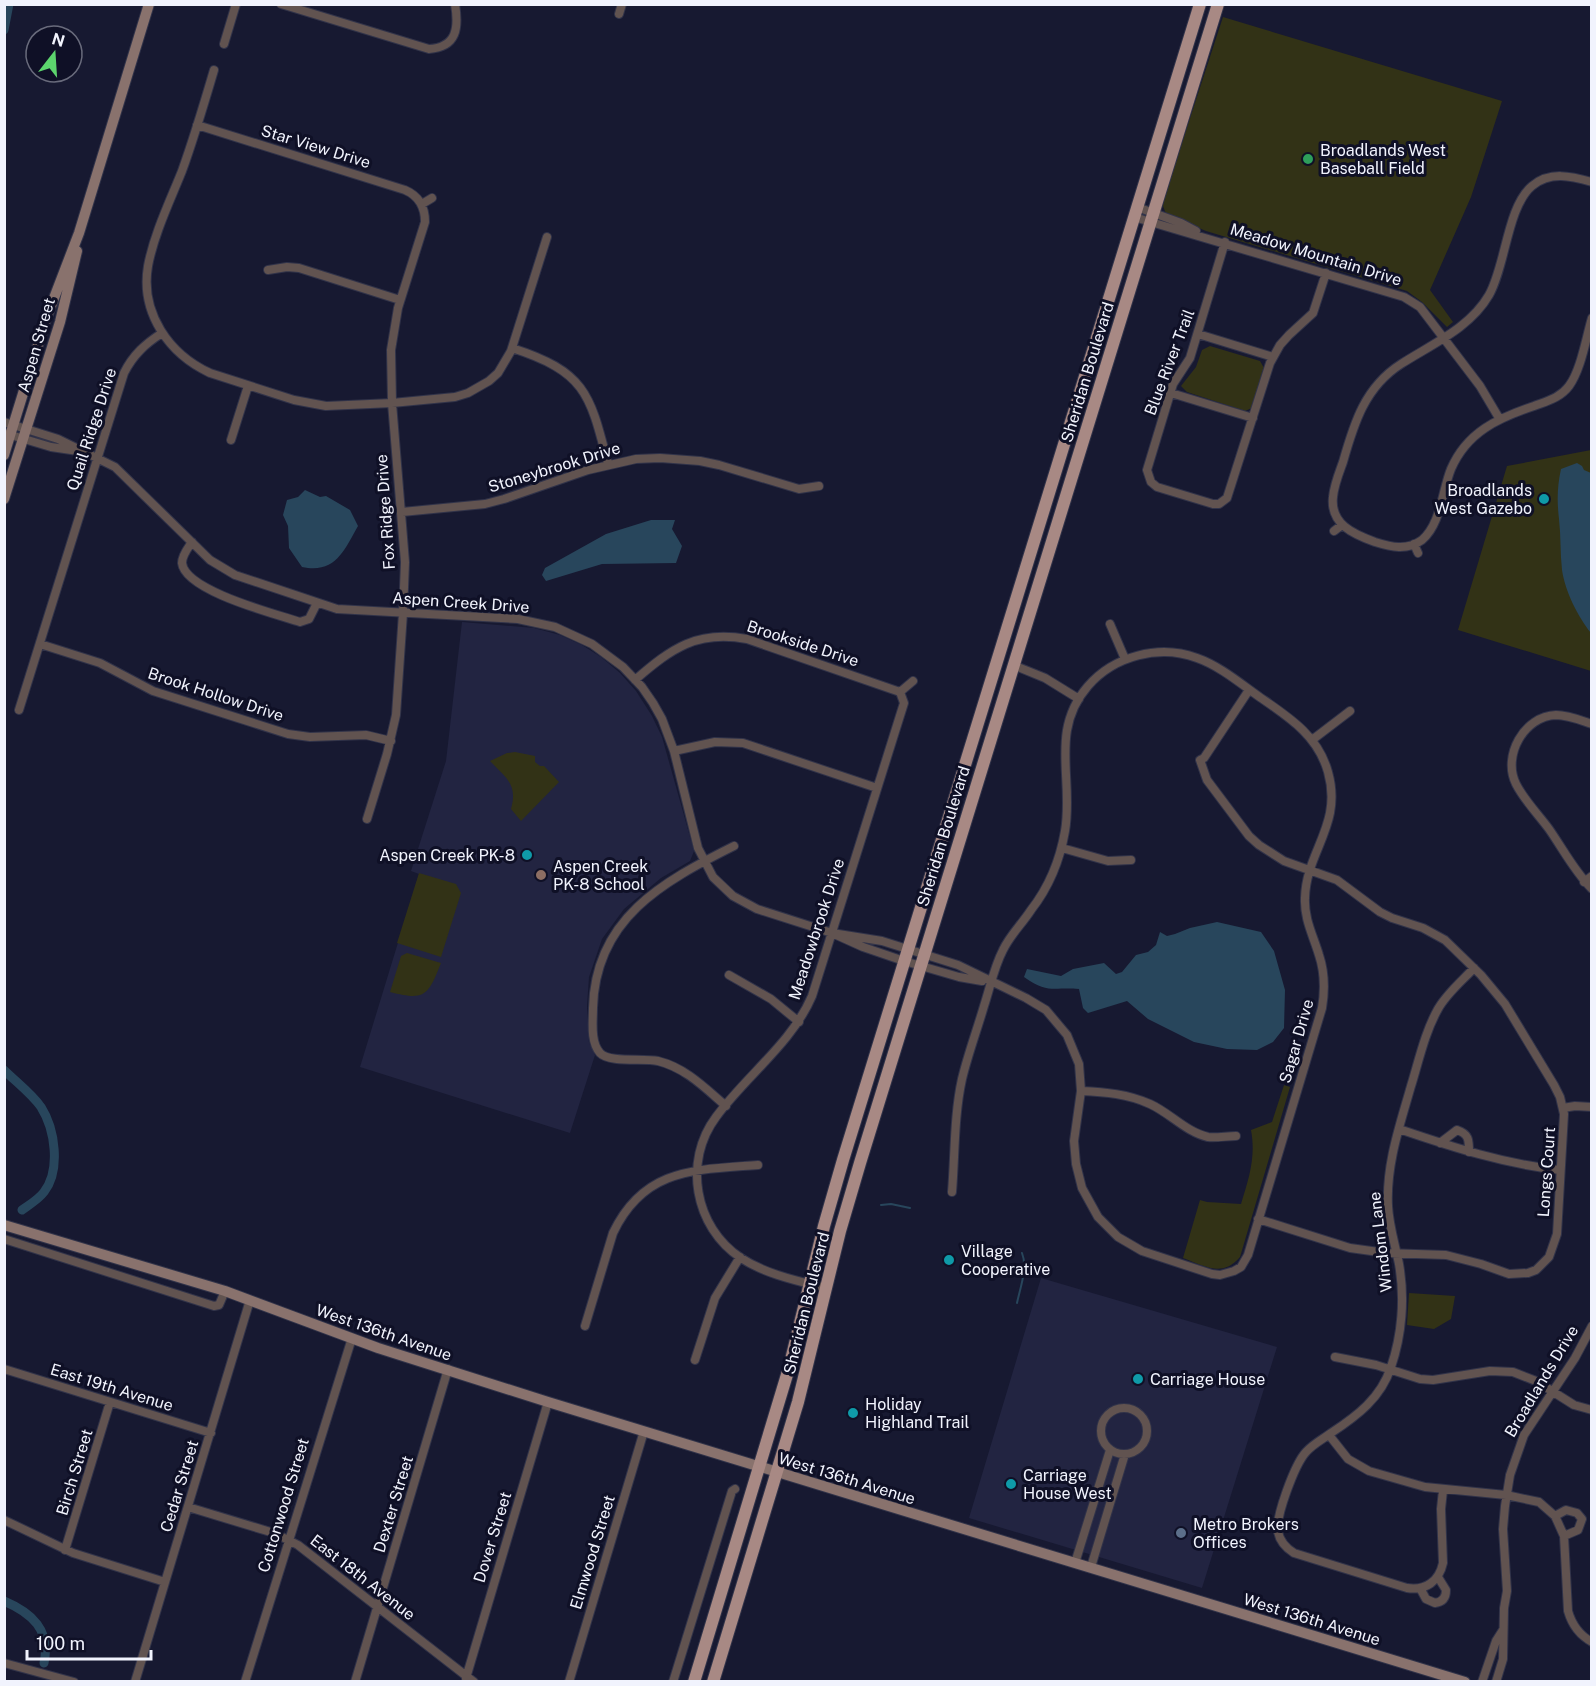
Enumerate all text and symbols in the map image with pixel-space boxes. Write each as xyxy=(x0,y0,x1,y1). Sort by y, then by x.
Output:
north arrow xyxy=(24,24,84,84)
text: N xyxy=(49,29,67,51)
street label: Star View Drive xyxy=(259,121,373,172)
place label: Broadlands West Baseball Field xyxy=(1320,141,1446,178)
marker: Broadlands West Baseball Field xyxy=(1301,152,1315,166)
street label: Meadow Mountain Drive xyxy=(1228,219,1404,290)
street label: Aspen Street xyxy=(14,296,59,395)
street label: Sheridan Boulevard xyxy=(1057,300,1118,445)
street label: Blue River Trail xyxy=(1141,306,1198,418)
street label: Quail Ridge Drive xyxy=(63,365,120,493)
street label: Stoneybrook Drive xyxy=(486,438,622,497)
street label: Fox Ridge Drive xyxy=(372,454,399,570)
place label: Broadlands West Gazebo xyxy=(1435,481,1532,518)
marker: Broadlands West Gazebo xyxy=(1537,492,1551,506)
street label: Aspen Creek Drive xyxy=(392,588,530,617)
street label: Brookside Drive xyxy=(745,616,861,671)
street label: Brook Hollow Drive xyxy=(146,664,286,725)
street label: Sheridan Boulevard xyxy=(913,764,974,909)
place label: Aspen Creek PK-8 xyxy=(379,846,515,865)
marker: Aspen Creek PK-8 xyxy=(520,848,534,862)
street label: Meadowbrook Drive xyxy=(785,856,848,1002)
place label: Aspen Creek PK-8 School xyxy=(553,857,648,894)
marker: Aspen Creek PK-8 School xyxy=(534,868,548,882)
street label: Sagar Drive xyxy=(1275,997,1318,1085)
street label: Longs Court xyxy=(1534,1126,1559,1218)
street label: Windom Lane xyxy=(1365,1191,1396,1293)
street label: Sheridan Boulevard xyxy=(780,1230,833,1376)
place label: Village Cooperative xyxy=(961,1242,1050,1279)
marker: Village Cooperative xyxy=(942,1253,956,1267)
street label: West 136th Avenue xyxy=(313,1300,454,1365)
street label: Broadlands Drive xyxy=(1501,1322,1582,1441)
street label: East 19th Avenue xyxy=(48,1360,176,1415)
place label: Carriage House xyxy=(1150,1370,1265,1389)
marker: Carriage House xyxy=(1131,1372,1145,1386)
place label: Holiday Highland Trail xyxy=(865,1395,970,1432)
marker: Holiday Highland Trail xyxy=(846,1406,860,1420)
street label: Birch Street xyxy=(52,1427,97,1518)
street label: Cottonwood Street xyxy=(254,1436,313,1575)
street label: Cedar Street xyxy=(156,1438,202,1535)
street label: West 136th Avenue xyxy=(776,1449,918,1508)
street label: Dexter Street xyxy=(370,1453,417,1555)
place label: Carriage House West xyxy=(1023,1466,1112,1503)
marker: Carriage House West xyxy=(1004,1477,1018,1491)
street label: Dover Street xyxy=(470,1489,515,1585)
street label: Elmwood Street xyxy=(566,1493,619,1612)
place label: Metro Brokers Offices xyxy=(1193,1515,1299,1552)
marker: Metro Brokers Offices xyxy=(1174,1526,1188,1540)
street label: East 18th Avenue xyxy=(306,1531,419,1624)
street label: West 136th Avenue xyxy=(1241,1590,1383,1649)
scale bar xyxy=(27,1623,152,1661)
text: 100 m xyxy=(36,1633,85,1654)

